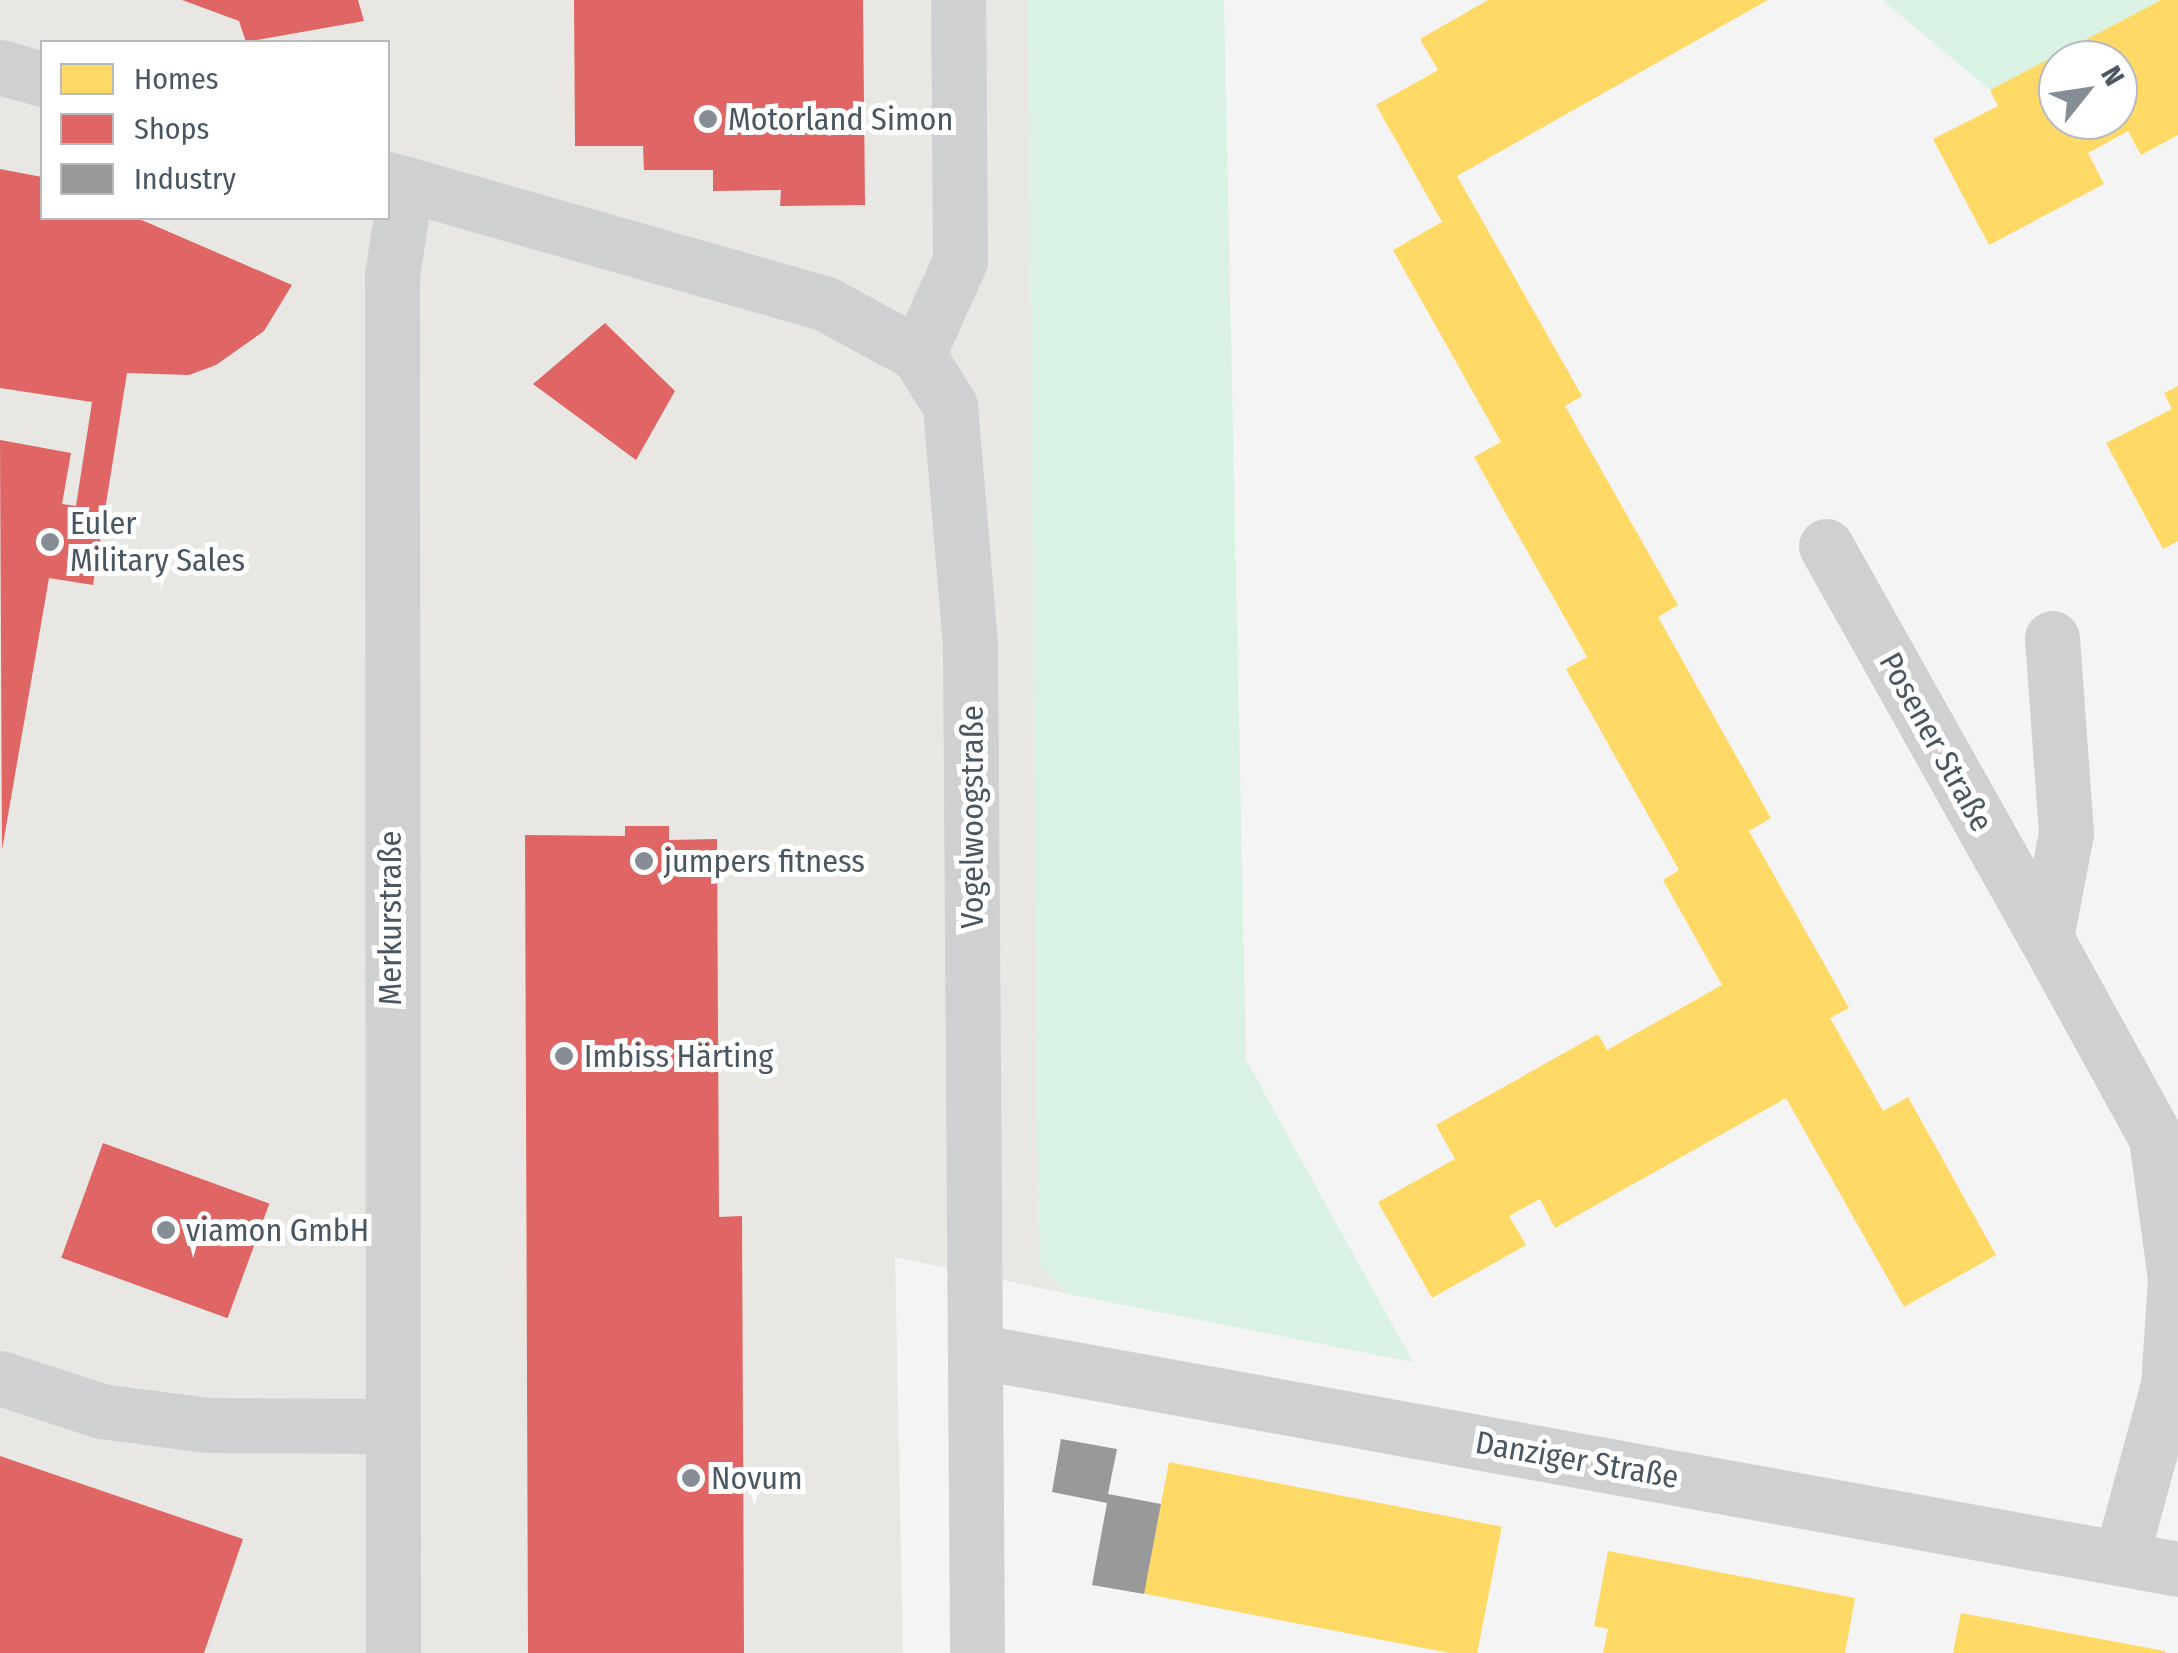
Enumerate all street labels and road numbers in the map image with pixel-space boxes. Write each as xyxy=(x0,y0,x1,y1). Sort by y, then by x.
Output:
street label: Posener Straße xyxy=(1871,646,2001,838)
street label: Vogelwoogstraße xyxy=(953,705,991,929)
street label: Merkurstraße xyxy=(371,831,409,1005)
street label: Danziger Straße xyxy=(1472,1423,1682,1497)

